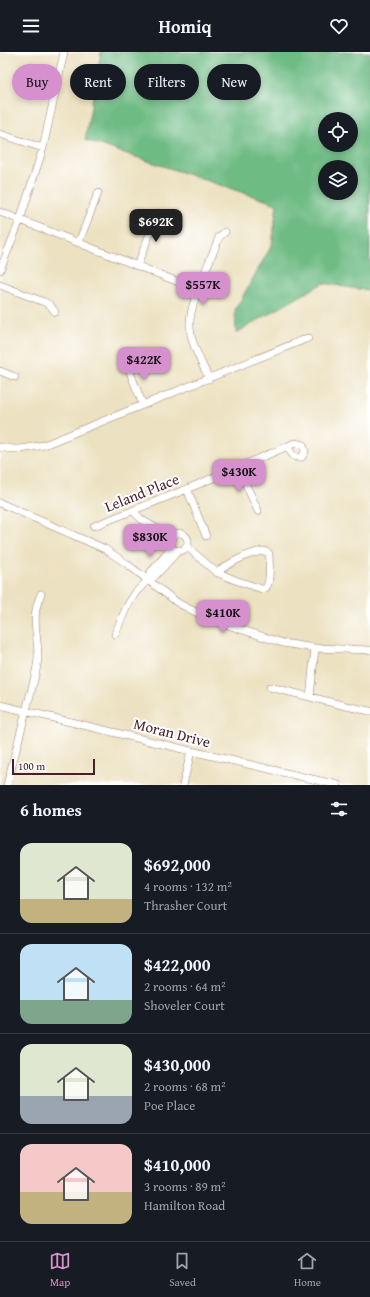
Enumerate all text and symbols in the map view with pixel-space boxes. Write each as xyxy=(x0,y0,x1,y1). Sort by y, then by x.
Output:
text: Homiq xyxy=(158,13,212,40)
icon: menu xyxy=(20,15,42,37)
icon: heart xyxy=(328,15,350,37)
chip: Buy xyxy=(12,64,62,100)
chip: Rent xyxy=(70,64,126,100)
chip: Filters xyxy=(134,64,199,100)
chip: New xyxy=(207,64,261,100)
map controls xyxy=(318,112,358,200)
button: locate xyxy=(318,112,358,152)
button: layers xyxy=(318,160,358,200)
pin: $692K xyxy=(128,209,184,243)
text: $692K xyxy=(138,212,174,231)
pin: $557K xyxy=(175,272,231,306)
text: $557K xyxy=(185,275,221,294)
pin: $422K xyxy=(116,347,172,381)
text: $422K xyxy=(126,350,162,369)
pin: $430K xyxy=(211,459,267,493)
text: $430K xyxy=(221,462,257,481)
street label: Leland Place xyxy=(102,468,182,517)
pin: $830K xyxy=(122,524,178,558)
text: $830K xyxy=(132,527,168,546)
pin: $410K xyxy=(195,600,251,634)
text: $410K xyxy=(205,603,241,622)
street label: Moran Drive xyxy=(132,713,213,752)
scale bar xyxy=(12,757,95,776)
text: 100 m xyxy=(18,758,45,774)
text: 6 homes xyxy=(20,797,82,822)
icon: filters xyxy=(328,798,350,820)
text: $692,000 xyxy=(144,852,210,877)
icon: home xyxy=(52,859,100,907)
text: 4 rooms · 132 m² xyxy=(144,877,232,896)
text: Thrasher Court xyxy=(144,896,227,915)
text: $422,000 xyxy=(144,952,210,977)
icon: home xyxy=(52,960,100,1008)
text: 2 rooms · 64 m² xyxy=(144,977,226,996)
text: Shoveler Court xyxy=(144,996,225,1015)
text: $430,000 xyxy=(144,1052,210,1077)
icon: home xyxy=(52,1060,100,1108)
text: 2 rooms · 68 m² xyxy=(144,1077,226,1096)
text: Poe Place xyxy=(144,1096,195,1115)
text: $410,000 xyxy=(144,1152,210,1177)
icon: home xyxy=(52,1160,100,1208)
text: 3 rooms · 89 m² xyxy=(144,1177,226,1196)
text: Hamilton Road xyxy=(144,1196,225,1215)
tab: Map xyxy=(49,1250,71,1290)
tab: Saved xyxy=(169,1250,196,1290)
tab: Home xyxy=(294,1250,321,1290)

